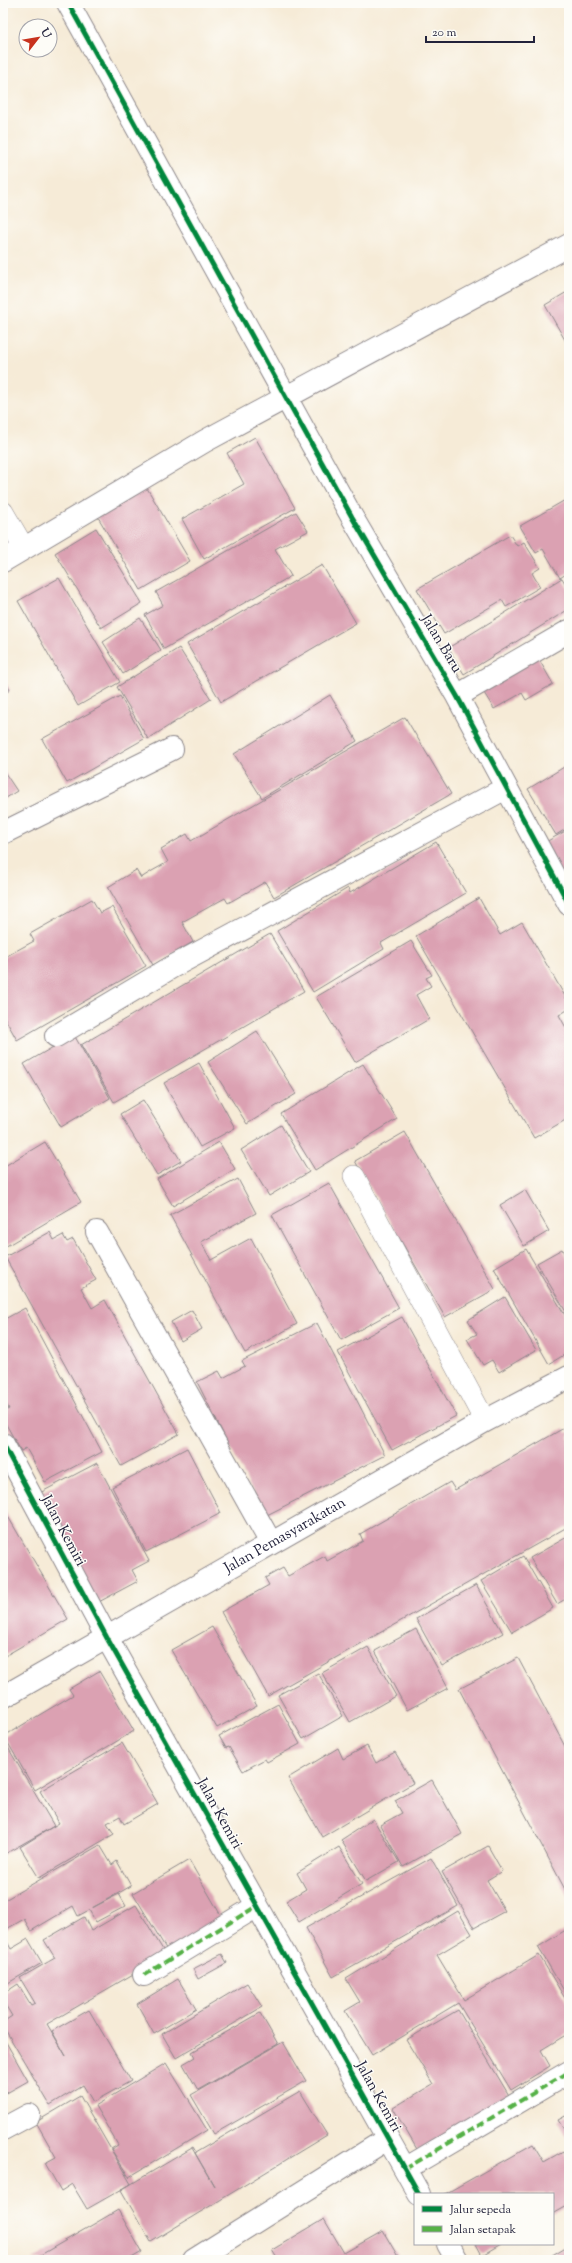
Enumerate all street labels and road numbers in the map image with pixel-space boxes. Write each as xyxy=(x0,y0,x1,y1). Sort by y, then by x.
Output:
street label: Jalan Baru xyxy=(415,610,467,678)
street label: Jalan Kemiri xyxy=(35,1491,91,1570)
street label: Jalan Pemasyarakatan xyxy=(219,1492,350,1579)
street label: Jalan Kemiri xyxy=(190,1774,247,1853)
street label: Jalan Kemiri xyxy=(349,2057,406,2136)

